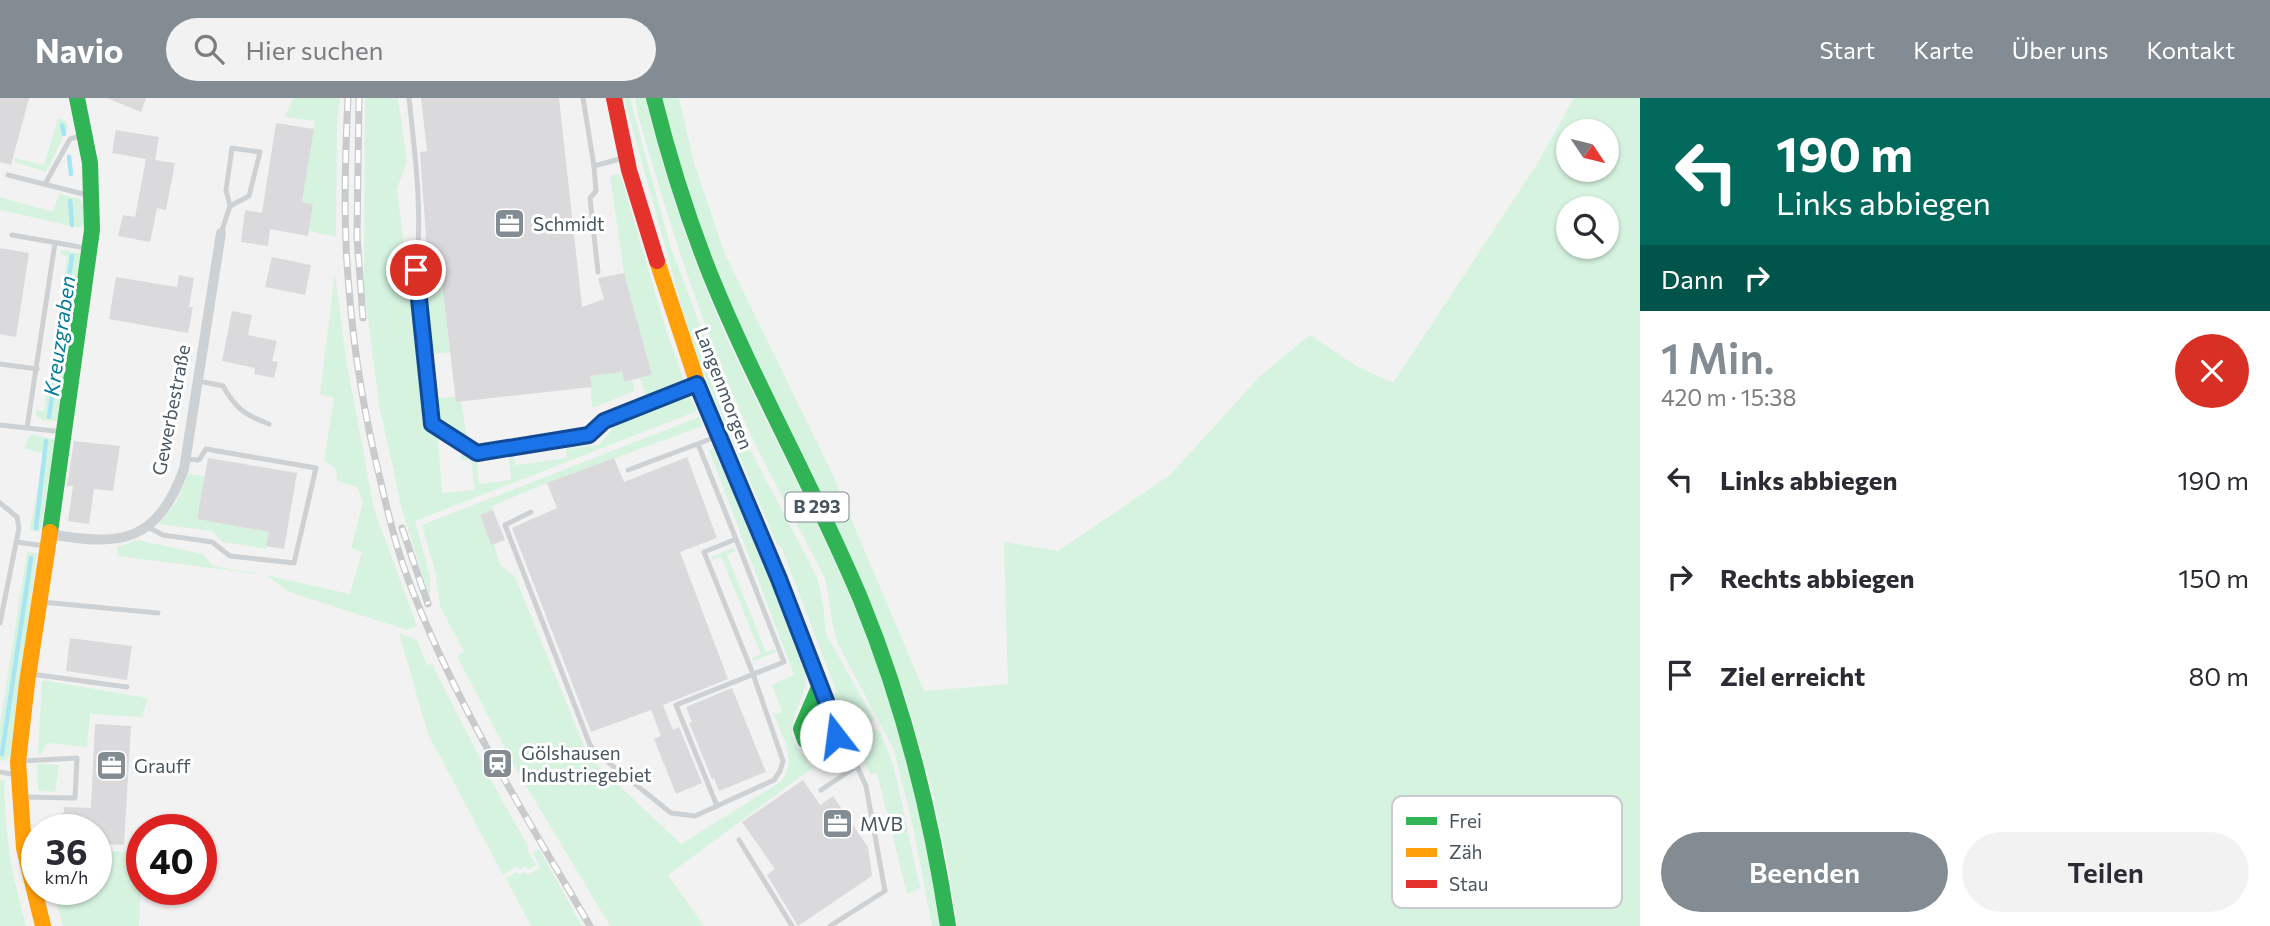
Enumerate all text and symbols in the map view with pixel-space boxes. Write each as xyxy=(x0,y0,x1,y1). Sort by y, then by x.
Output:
search box xyxy=(166,18,656,81)
text: Navio xyxy=(35,29,124,70)
icon: search xyxy=(190,30,228,68)
text: Hier suchen xyxy=(246,34,384,65)
text: Start xyxy=(1820,35,1875,64)
text: Karte xyxy=(1913,35,1974,64)
text: Über uns xyxy=(2012,35,2108,64)
text: Kontakt xyxy=(2146,35,2235,64)
north arrow xyxy=(1556,119,1619,182)
map controls xyxy=(1556,119,1619,259)
text: 190 m xyxy=(1776,122,1913,182)
icon: left xyxy=(1661,126,1752,217)
text: Links abbiegen xyxy=(1776,182,1991,222)
button: search xyxy=(1556,196,1619,259)
office icon: Schmidt xyxy=(493,207,527,241)
place label: Schmidt xyxy=(533,212,605,235)
pin xyxy=(386,240,446,300)
icon: arrive xyxy=(397,251,435,289)
icon: right xyxy=(1738,259,1776,297)
text: Dann xyxy=(1661,263,1724,294)
water label: Kreuzgraben xyxy=(38,274,79,398)
street label: Langenmorgen xyxy=(691,323,758,452)
text: 1 Min. xyxy=(1661,331,1774,383)
button: close xyxy=(2175,334,2249,408)
street label: Gewerbestraße xyxy=(147,343,194,477)
text: 420 m · 15:38 xyxy=(1661,383,1796,411)
icon: left xyxy=(1661,460,1699,498)
text: Links abbiegen xyxy=(1720,464,1898,495)
text: 190 m xyxy=(2177,464,2249,495)
road number: B 293 xyxy=(786,492,848,522)
icon: right xyxy=(1661,558,1699,596)
text: Rechts abbiegen xyxy=(1720,562,1915,593)
text: 150 m xyxy=(2178,562,2249,593)
icon: arrive xyxy=(1661,656,1699,694)
text: Ziel erreicht xyxy=(1720,660,1865,691)
text: 80 m xyxy=(2189,660,2249,691)
position arrow xyxy=(799,699,873,773)
place label: Gölshausen Industriegebiet xyxy=(521,741,652,786)
station icon: Gölshausen Industriegebiet xyxy=(481,747,515,781)
office icon: Grauff xyxy=(94,749,128,783)
place label: Grauff xyxy=(134,754,191,777)
legend xyxy=(1392,796,1622,908)
office icon: MVB xyxy=(820,807,854,841)
text: Frei xyxy=(1449,809,1482,832)
place label: MVB xyxy=(860,812,903,835)
speed limit sign: 40 xyxy=(126,814,217,905)
text: 36 xyxy=(46,829,87,872)
button: Beenden xyxy=(1661,832,1948,912)
button: Teilen xyxy=(1962,832,2249,912)
text: Zäh xyxy=(1449,840,1483,863)
text: km/h xyxy=(45,866,88,888)
text: Stau xyxy=(1449,872,1488,895)

